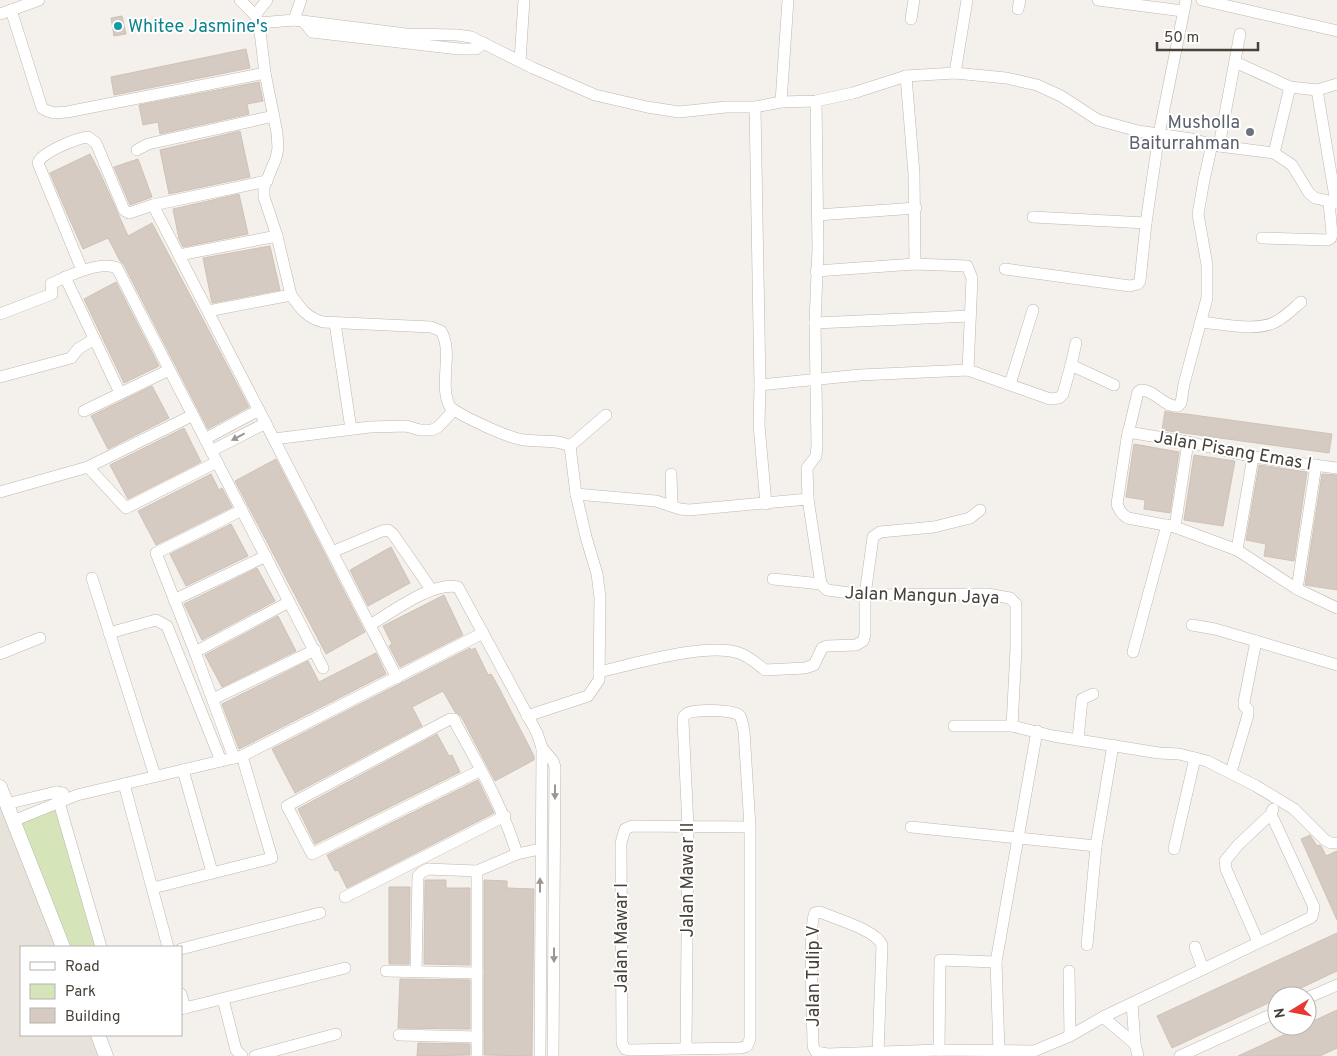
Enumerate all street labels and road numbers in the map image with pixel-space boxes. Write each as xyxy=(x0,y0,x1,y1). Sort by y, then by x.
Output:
street label: Jalan Pisang Emas I xyxy=(1152,426,1314,477)
street label: Jalan Mangun Jaya xyxy=(844,582,1000,611)
street label: Jalan Mawar II xyxy=(677,822,700,938)
street label: Jalan Mawar I xyxy=(611,883,634,993)
street label: Jalan Tulip V xyxy=(803,925,826,1027)

